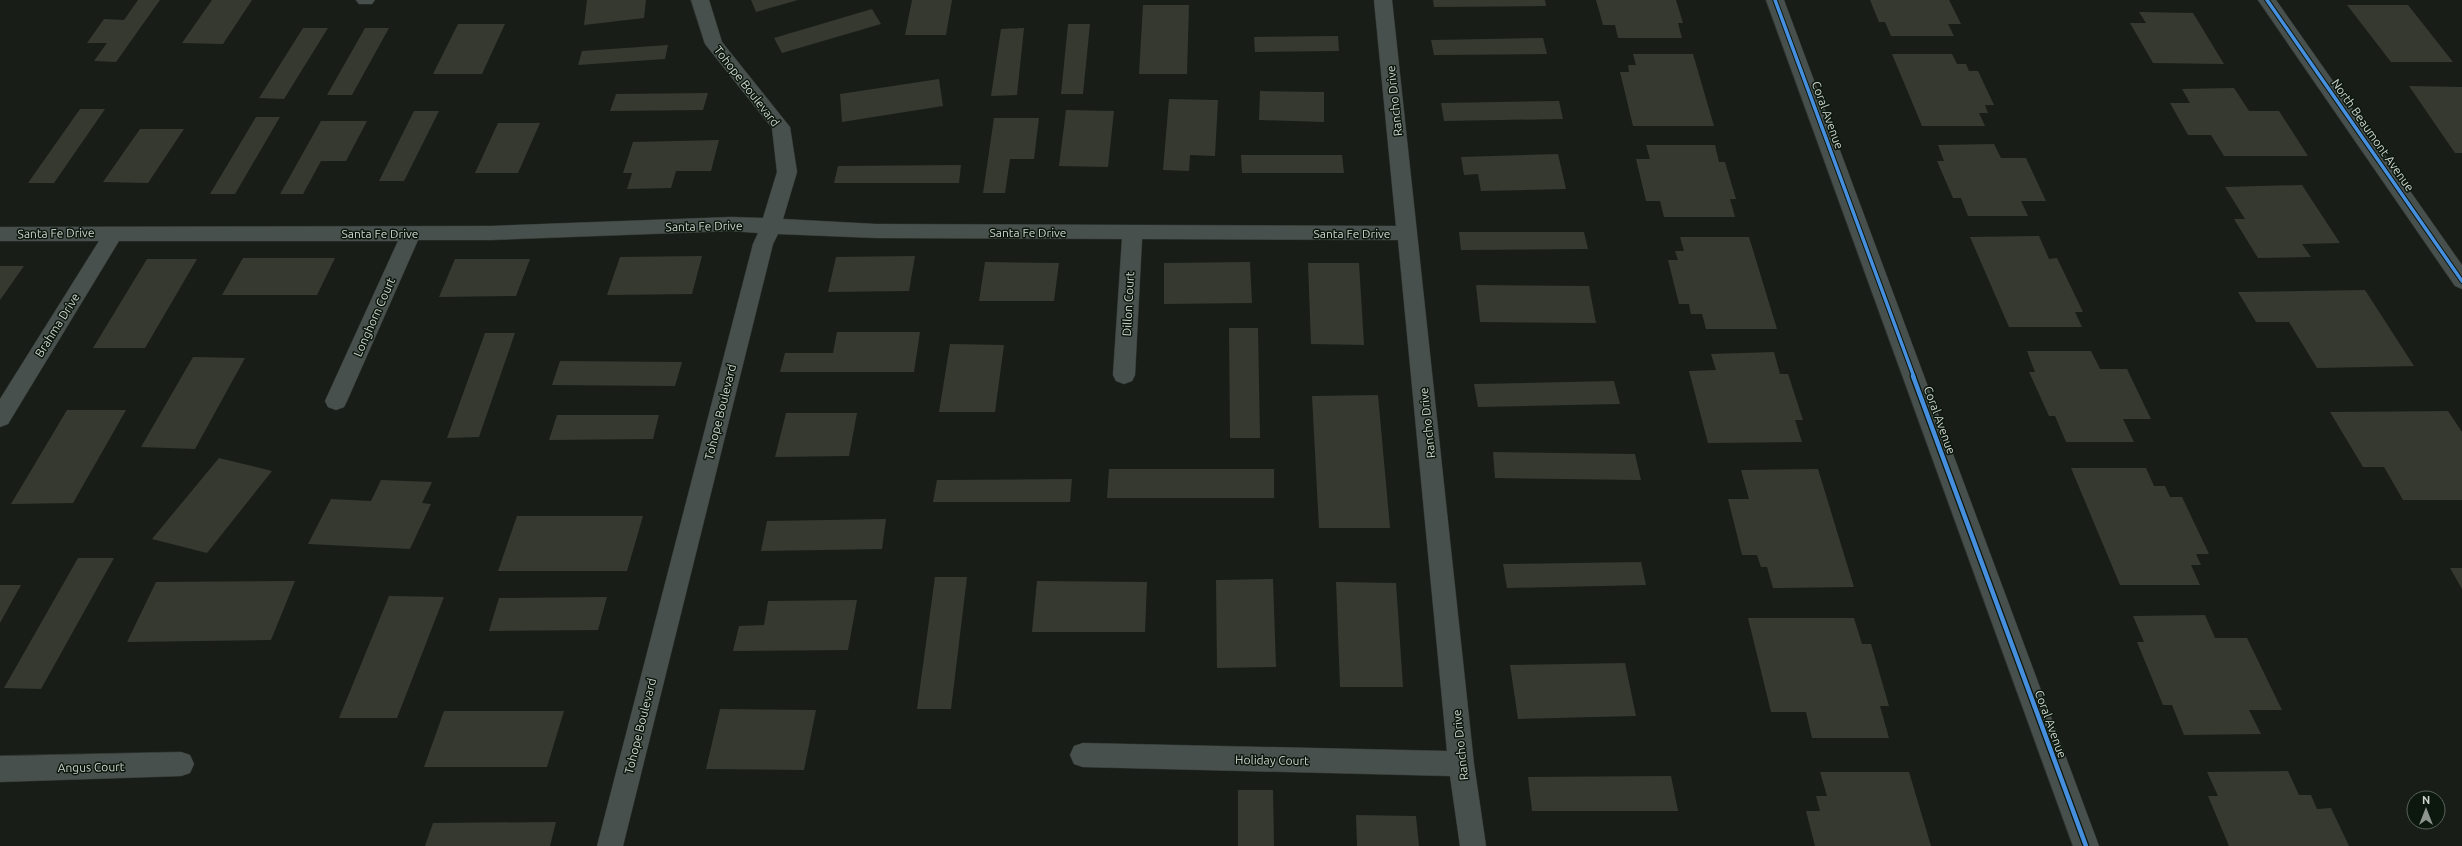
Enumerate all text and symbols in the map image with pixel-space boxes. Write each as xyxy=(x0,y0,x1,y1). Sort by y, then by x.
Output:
street label: Tohope Boulevard xyxy=(712,43,782,129)
street label: Rancho Drive xyxy=(1384,65,1404,137)
street label: North Beaumont Avenue xyxy=(2329,76,2417,194)
street label: Coral Avenue xyxy=(1810,79,1846,151)
street label: Santa Fe Drive xyxy=(665,219,743,233)
street label: Santa Fe Drive xyxy=(17,226,95,240)
street label: Santa Fe Drive xyxy=(990,226,1066,239)
street label: Santa Fe Drive xyxy=(342,227,418,240)
street label: Santa Fe Drive xyxy=(1314,227,1390,240)
street label: Dillon Court xyxy=(1120,271,1136,337)
street label: Longhorn Court xyxy=(351,275,397,359)
street label: Brahma Drive xyxy=(32,291,82,359)
street label: Tohope Boulevard xyxy=(702,363,738,461)
street label: Coral Avenue xyxy=(1922,384,1958,456)
street label: Rancho Drive xyxy=(1417,387,1437,459)
street label: Tohope Boulevard xyxy=(622,677,658,775)
street label: Coral Avenue xyxy=(2033,688,2069,760)
street label: Rancho Drive xyxy=(1450,709,1470,781)
street label: Holiday Court xyxy=(1235,753,1309,767)
street label: Angus Court xyxy=(57,760,125,774)
north arrow xyxy=(2406,790,2446,830)
text: N xyxy=(2422,794,2430,806)

